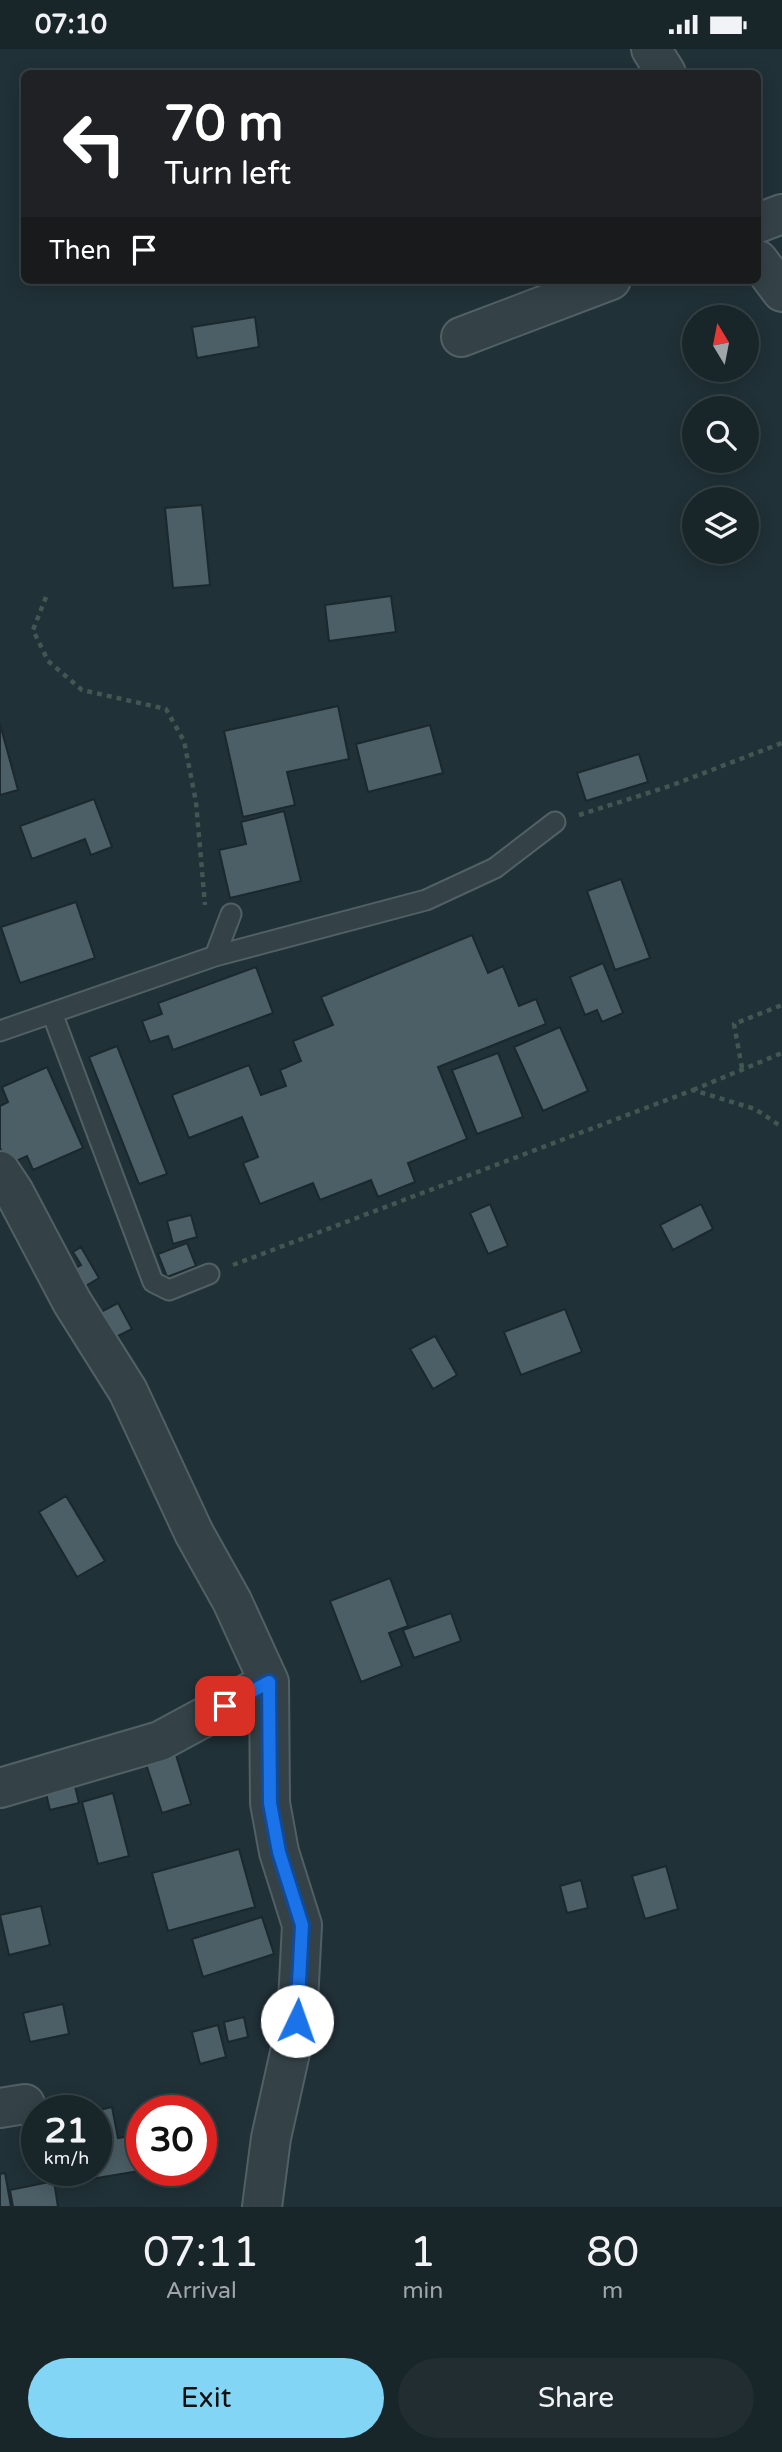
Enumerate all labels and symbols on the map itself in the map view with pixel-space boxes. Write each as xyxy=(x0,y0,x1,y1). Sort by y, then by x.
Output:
north arrow xyxy=(682,305,760,381)
pin xyxy=(195,1676,255,1736)
position arrow xyxy=(260,1984,334,2058)
speed limit sign: 30 xyxy=(126,2095,217,2186)

